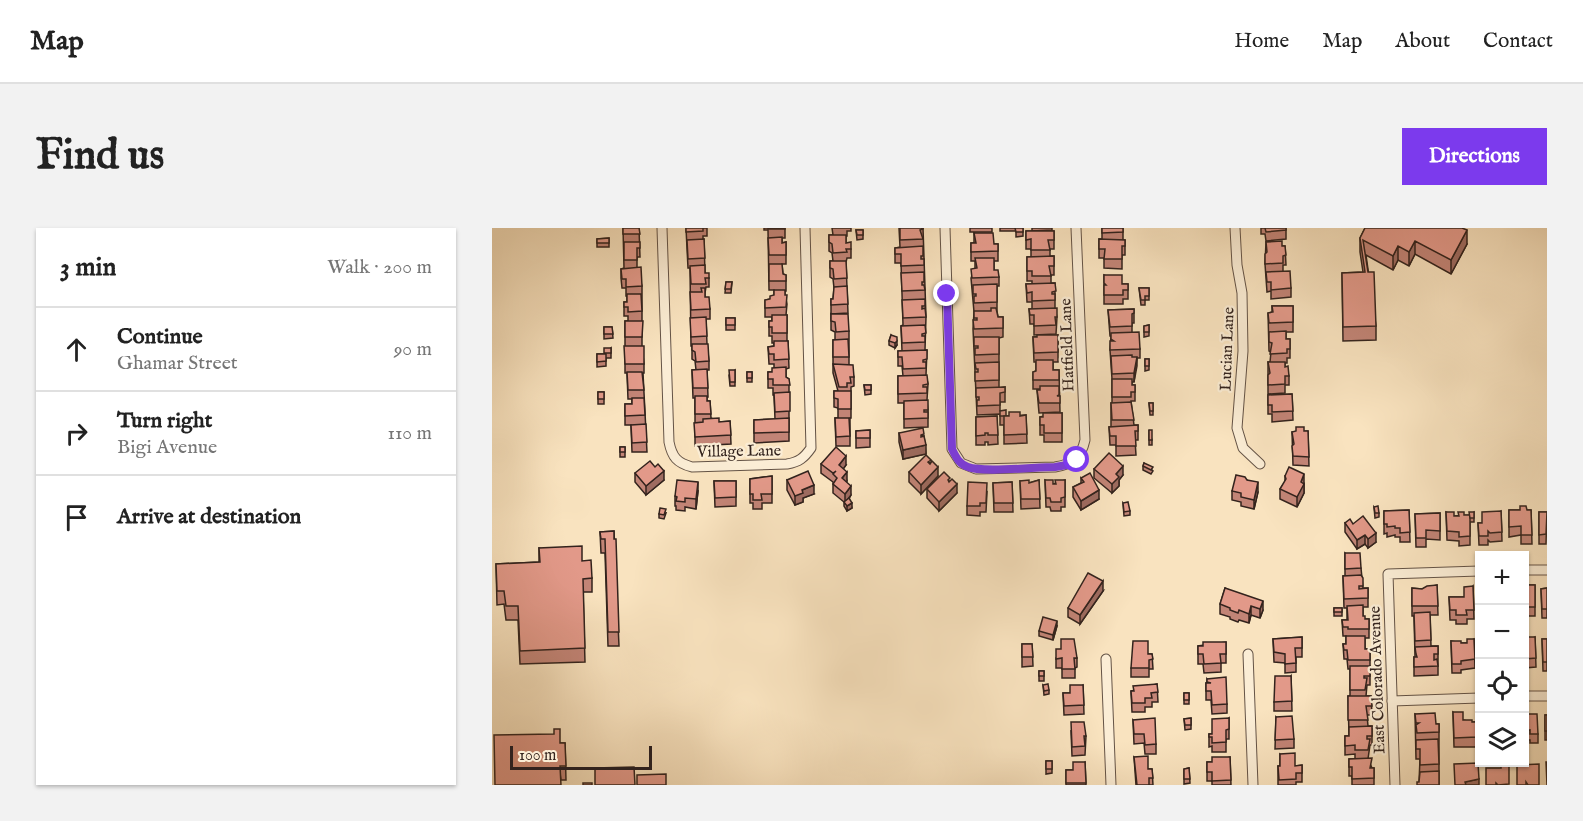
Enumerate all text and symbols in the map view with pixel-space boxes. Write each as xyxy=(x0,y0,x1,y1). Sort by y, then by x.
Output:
text: Map xyxy=(30,24,84,59)
text: Home xyxy=(1234,28,1289,55)
text: Map xyxy=(1322,28,1362,55)
text: About xyxy=(1395,28,1450,55)
text: Contact xyxy=(1483,28,1553,55)
button: Directions xyxy=(1402,128,1547,185)
text: Find us xyxy=(36,130,164,183)
text: 3 min xyxy=(60,251,116,284)
text: Walk · 200 m xyxy=(327,255,432,280)
route end xyxy=(933,280,959,306)
street label: Hatfield Lane xyxy=(1056,298,1080,392)
street label: Lucian Lane xyxy=(1217,307,1239,391)
text: Continue xyxy=(117,323,203,351)
icon: ahead xyxy=(60,333,93,366)
text: 90 m xyxy=(394,337,432,362)
text: Ghamar Street xyxy=(117,351,238,376)
text: Turn right xyxy=(117,407,212,435)
icon: right xyxy=(60,417,93,450)
text: 110 m xyxy=(388,421,432,446)
text: Bigi Avenue xyxy=(117,435,217,460)
street label: Village Lane xyxy=(696,441,781,463)
route start xyxy=(1063,446,1089,472)
icon: arrive xyxy=(60,501,93,534)
text: Arrive at destination xyxy=(117,503,301,531)
map controls xyxy=(1475,551,1529,767)
button: + xyxy=(1475,551,1529,605)
button: − xyxy=(1475,605,1529,659)
street label: East Colorado Avenue xyxy=(1365,606,1391,754)
button: locate xyxy=(1475,659,1529,713)
button: layers xyxy=(1475,713,1529,767)
scale bar xyxy=(510,743,652,770)
text: 100 m xyxy=(519,746,556,766)

